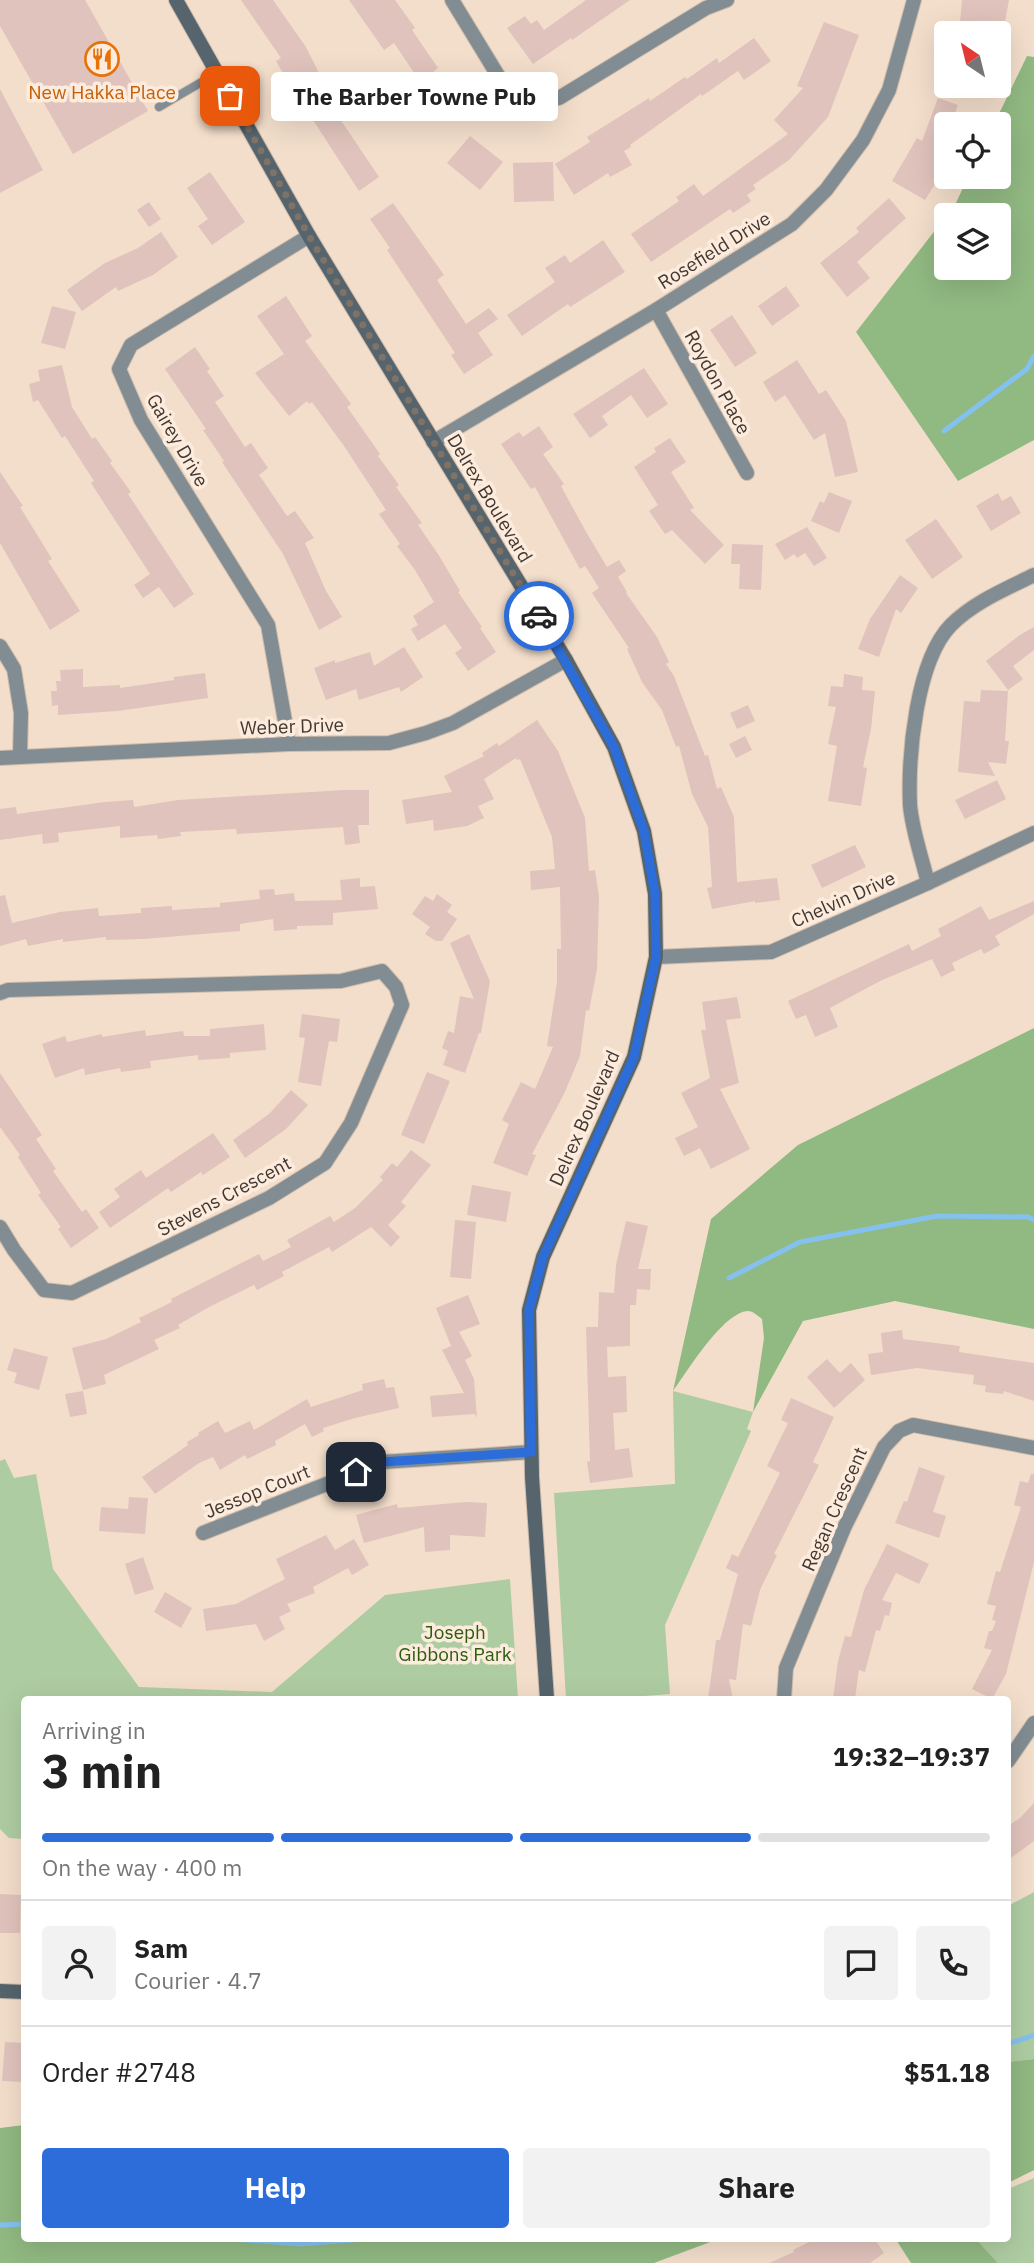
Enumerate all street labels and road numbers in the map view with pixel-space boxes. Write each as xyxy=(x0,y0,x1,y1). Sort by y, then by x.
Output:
street label: Rosefield Drive xyxy=(653,206,775,294)
street label: Roydon Place xyxy=(680,326,756,438)
street label: Gairey Drive xyxy=(142,389,214,491)
street label: Delrex Boulevard xyxy=(442,429,538,567)
street label: Weber Drive xyxy=(240,712,344,740)
street label: Chelvin Drive xyxy=(787,865,899,933)
street label: Delrex Boulevard xyxy=(543,1046,625,1190)
street label: Stevens Crescent xyxy=(153,1151,295,1241)
street label: Regan Crescent xyxy=(796,1443,872,1575)
street label: Jessop Court xyxy=(201,1459,313,1523)

